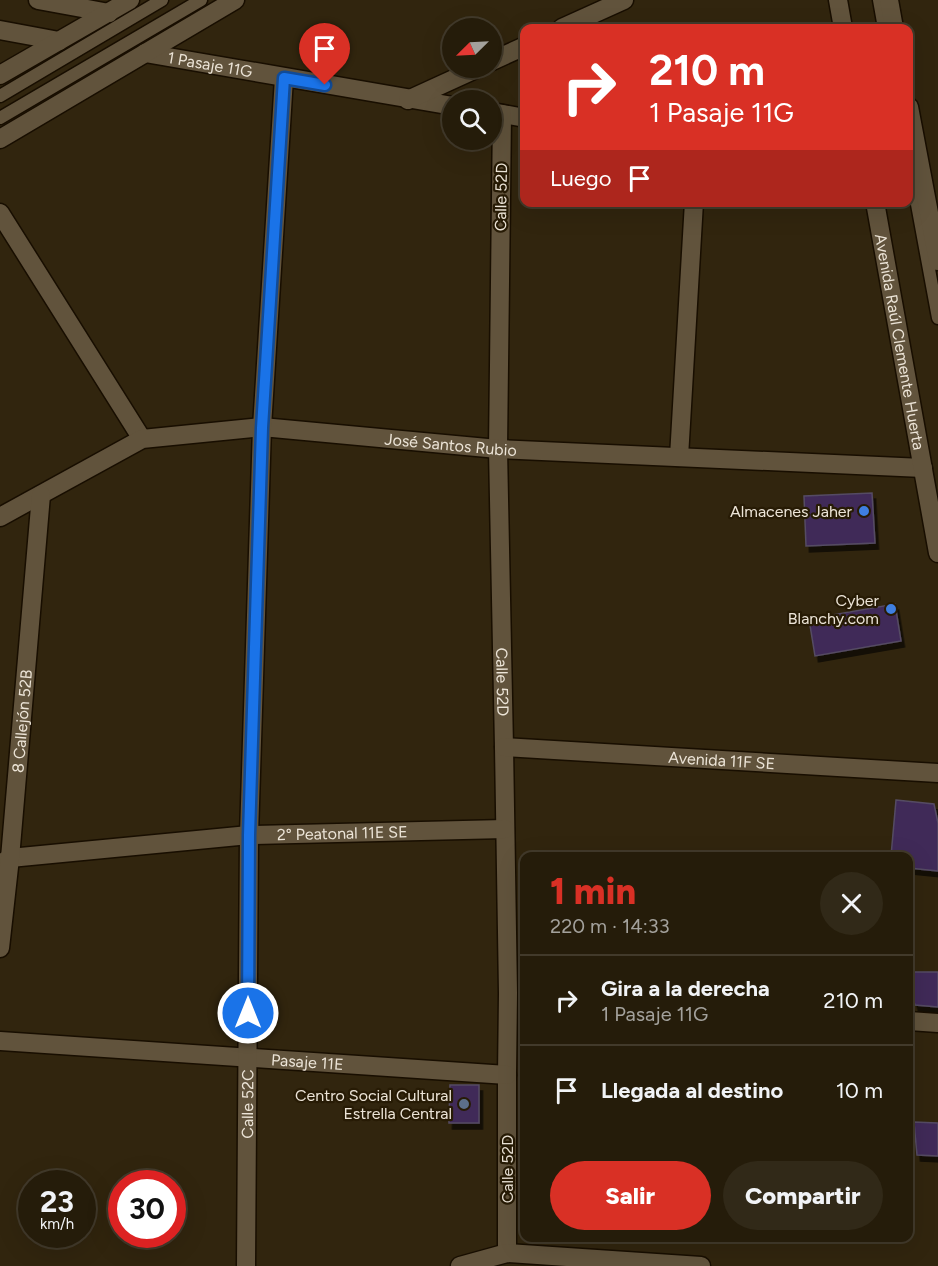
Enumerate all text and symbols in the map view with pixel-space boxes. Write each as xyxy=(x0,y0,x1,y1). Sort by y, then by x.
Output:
north arrow xyxy=(442,18,502,78)
map controls xyxy=(442,18,502,150)
pin xyxy=(299,23,350,85)
icon: arrive xyxy=(308,32,341,65)
text: 210 m xyxy=(649,45,765,96)
street label: 1 Pasaje 11G xyxy=(166,48,254,81)
icon: right xyxy=(550,48,628,126)
button: search xyxy=(442,90,502,150)
text: 1 Pasaje 11G xyxy=(649,96,794,129)
icon: arrive xyxy=(623,162,656,195)
street label: Calle 52D xyxy=(491,163,511,231)
text: Luego xyxy=(550,165,611,192)
street label: Avenida Raúl Clemente Huerta xyxy=(871,232,929,451)
street label: José Santos Rubio xyxy=(384,429,517,459)
place label: Almacenes Jaher xyxy=(730,502,853,521)
marker: Almacenes Jaher xyxy=(857,504,871,518)
place label: Cyber Blanchy.com xyxy=(788,591,880,628)
marker: Cyber Blanchy.com xyxy=(884,602,898,616)
street label: Calle 52D xyxy=(493,647,513,716)
street label: 8 Callejón 52B xyxy=(8,668,36,774)
street label: Avenida 11F SE xyxy=(668,747,776,773)
street label: 2° Peatonal 11E SE xyxy=(277,822,408,844)
text: 1 min xyxy=(550,870,636,913)
button: close xyxy=(820,872,883,935)
text: 220 m · 14:33 xyxy=(550,914,670,938)
text: Gira a la derecha xyxy=(601,975,770,1002)
position arrow xyxy=(216,981,280,1045)
icon: right xyxy=(550,984,583,1017)
text: 210 m xyxy=(823,987,883,1014)
text: 1 Pasaje 11G xyxy=(601,1002,708,1026)
street label: Pasaje 11E xyxy=(270,1050,344,1074)
street label: Calle 52C xyxy=(237,1069,257,1139)
icon: arrive xyxy=(550,1074,583,1107)
text: Llegada al destino xyxy=(601,1077,783,1104)
text: 10 m xyxy=(836,1077,883,1104)
place label: Centro Social Cultural Estrella Central xyxy=(295,1086,452,1123)
marker: Centro Social Cultural Estrella Central xyxy=(457,1097,471,1111)
street label: Calle 52D xyxy=(498,1135,517,1203)
button: Salir xyxy=(550,1161,711,1230)
button: Compartir xyxy=(723,1161,883,1230)
speed limit sign: 30 xyxy=(108,1170,186,1248)
text: 23 xyxy=(40,1183,74,1220)
text: km/h xyxy=(40,1215,74,1233)

